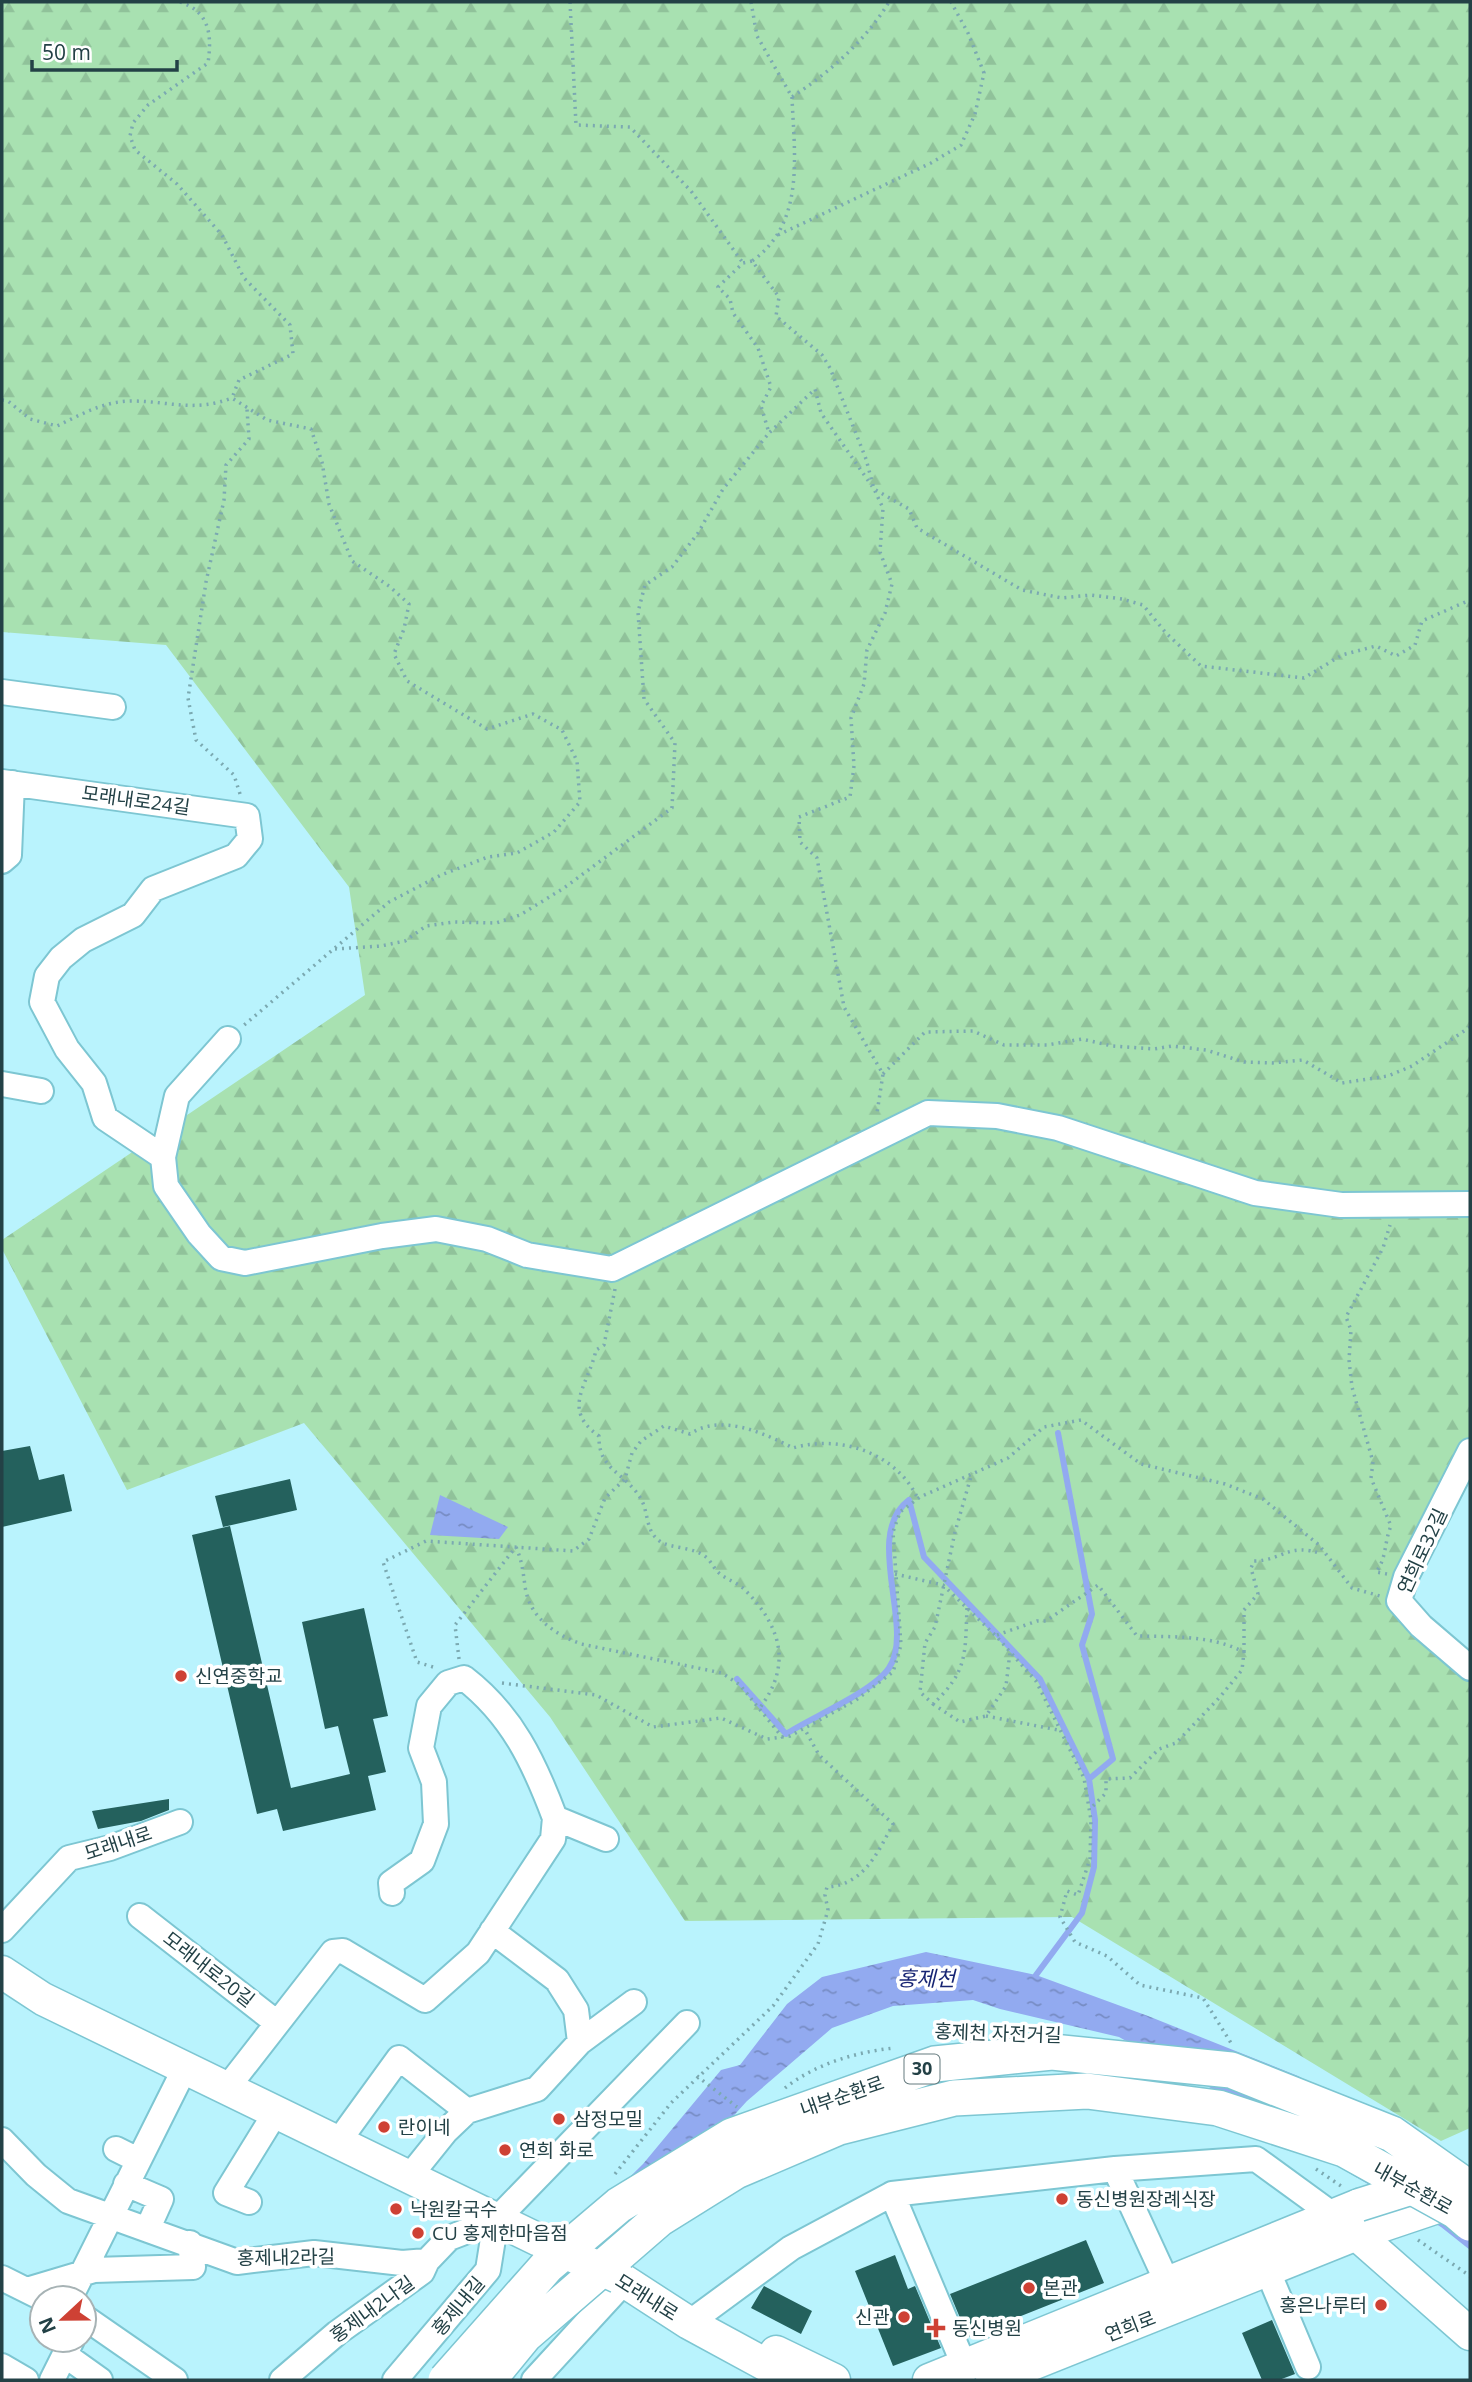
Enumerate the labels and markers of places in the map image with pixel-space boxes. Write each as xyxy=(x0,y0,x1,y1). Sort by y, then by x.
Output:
place label: 신연중학교 xyxy=(195,1663,282,1689)
marker: 신연중학교 xyxy=(173,1668,189,1684)
place label: 삼정모밀 xyxy=(573,2106,643,2132)
marker: 삼정모밀 xyxy=(551,2111,567,2127)
place label: 란이네 xyxy=(398,2114,450,2140)
marker: 란이네 xyxy=(376,2119,392,2135)
place label: 연희 화로 xyxy=(519,2137,594,2163)
marker: 연희 화로 xyxy=(497,2142,513,2158)
place label: 동신병원장례식장 xyxy=(1076,2186,1216,2212)
marker: 동신병원장례식장 xyxy=(1054,2191,1070,2207)
place label: 낙원칼국수 xyxy=(410,2196,497,2222)
marker: 낙원칼국수 xyxy=(388,2201,404,2217)
place label: CU 홍제한마음점 xyxy=(432,2220,568,2246)
marker: CU 홍제한마음점 xyxy=(410,2225,426,2241)
place label: 본관 xyxy=(1043,2275,1078,2301)
marker: 본관 xyxy=(1021,2280,1037,2296)
place label: 홍은나루터 xyxy=(1280,2292,1367,2318)
marker: 홍은나루터 xyxy=(1373,2297,1389,2313)
place label: 신관 xyxy=(855,2304,890,2330)
marker: 신관 xyxy=(896,2309,912,2325)
place label: 동신병원 xyxy=(952,2315,1022,2341)
marker: 동신병원 xyxy=(926,2318,946,2338)

